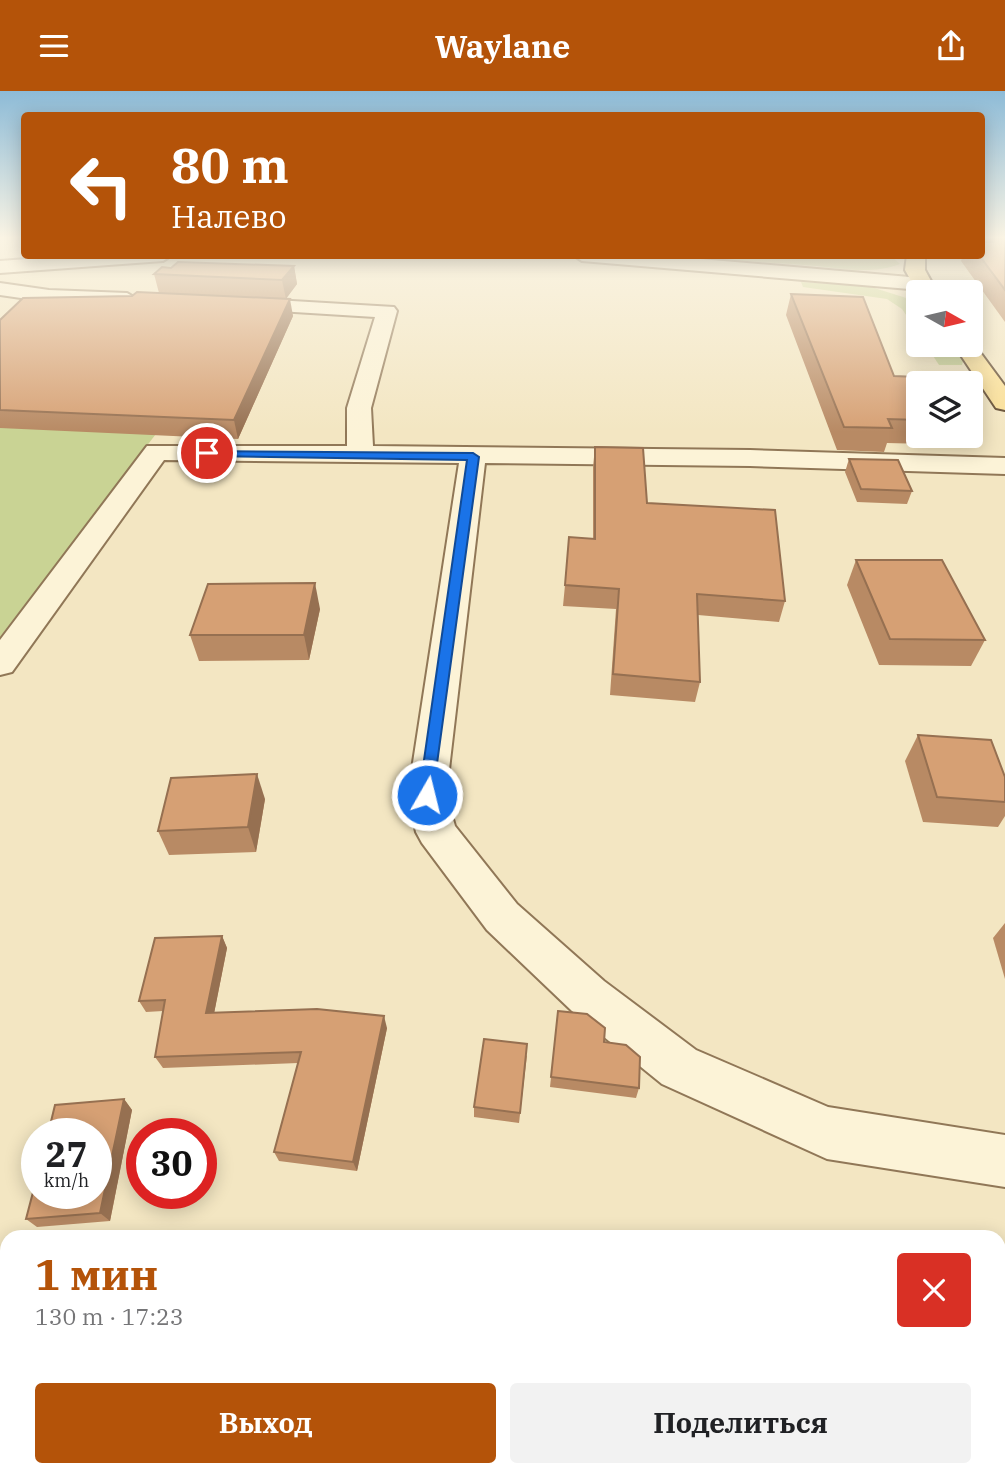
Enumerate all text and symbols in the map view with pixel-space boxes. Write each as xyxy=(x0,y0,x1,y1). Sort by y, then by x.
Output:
text: Waylane xyxy=(435,25,570,67)
icon: menu xyxy=(35,27,73,65)
icon: share xyxy=(932,27,970,65)
text: 80 m xyxy=(171,133,289,196)
icon: left xyxy=(56,140,147,231)
text: Налево xyxy=(171,195,287,237)
north arrow xyxy=(906,280,984,357)
map controls xyxy=(906,280,983,448)
button: layers xyxy=(906,371,983,448)
pin xyxy=(177,423,237,483)
icon: arrive xyxy=(188,434,226,472)
position arrow xyxy=(390,758,464,832)
speed limit sign: 30 xyxy=(126,1118,217,1209)
text: 27 xyxy=(45,1131,88,1177)
text: km/h xyxy=(44,1169,89,1192)
text: 1 мин xyxy=(35,1247,158,1302)
button: close xyxy=(897,1253,971,1327)
text: 130 m · 17:23 xyxy=(35,1301,184,1331)
button: Выход xyxy=(35,1383,496,1463)
button: Поделиться xyxy=(510,1383,971,1463)

